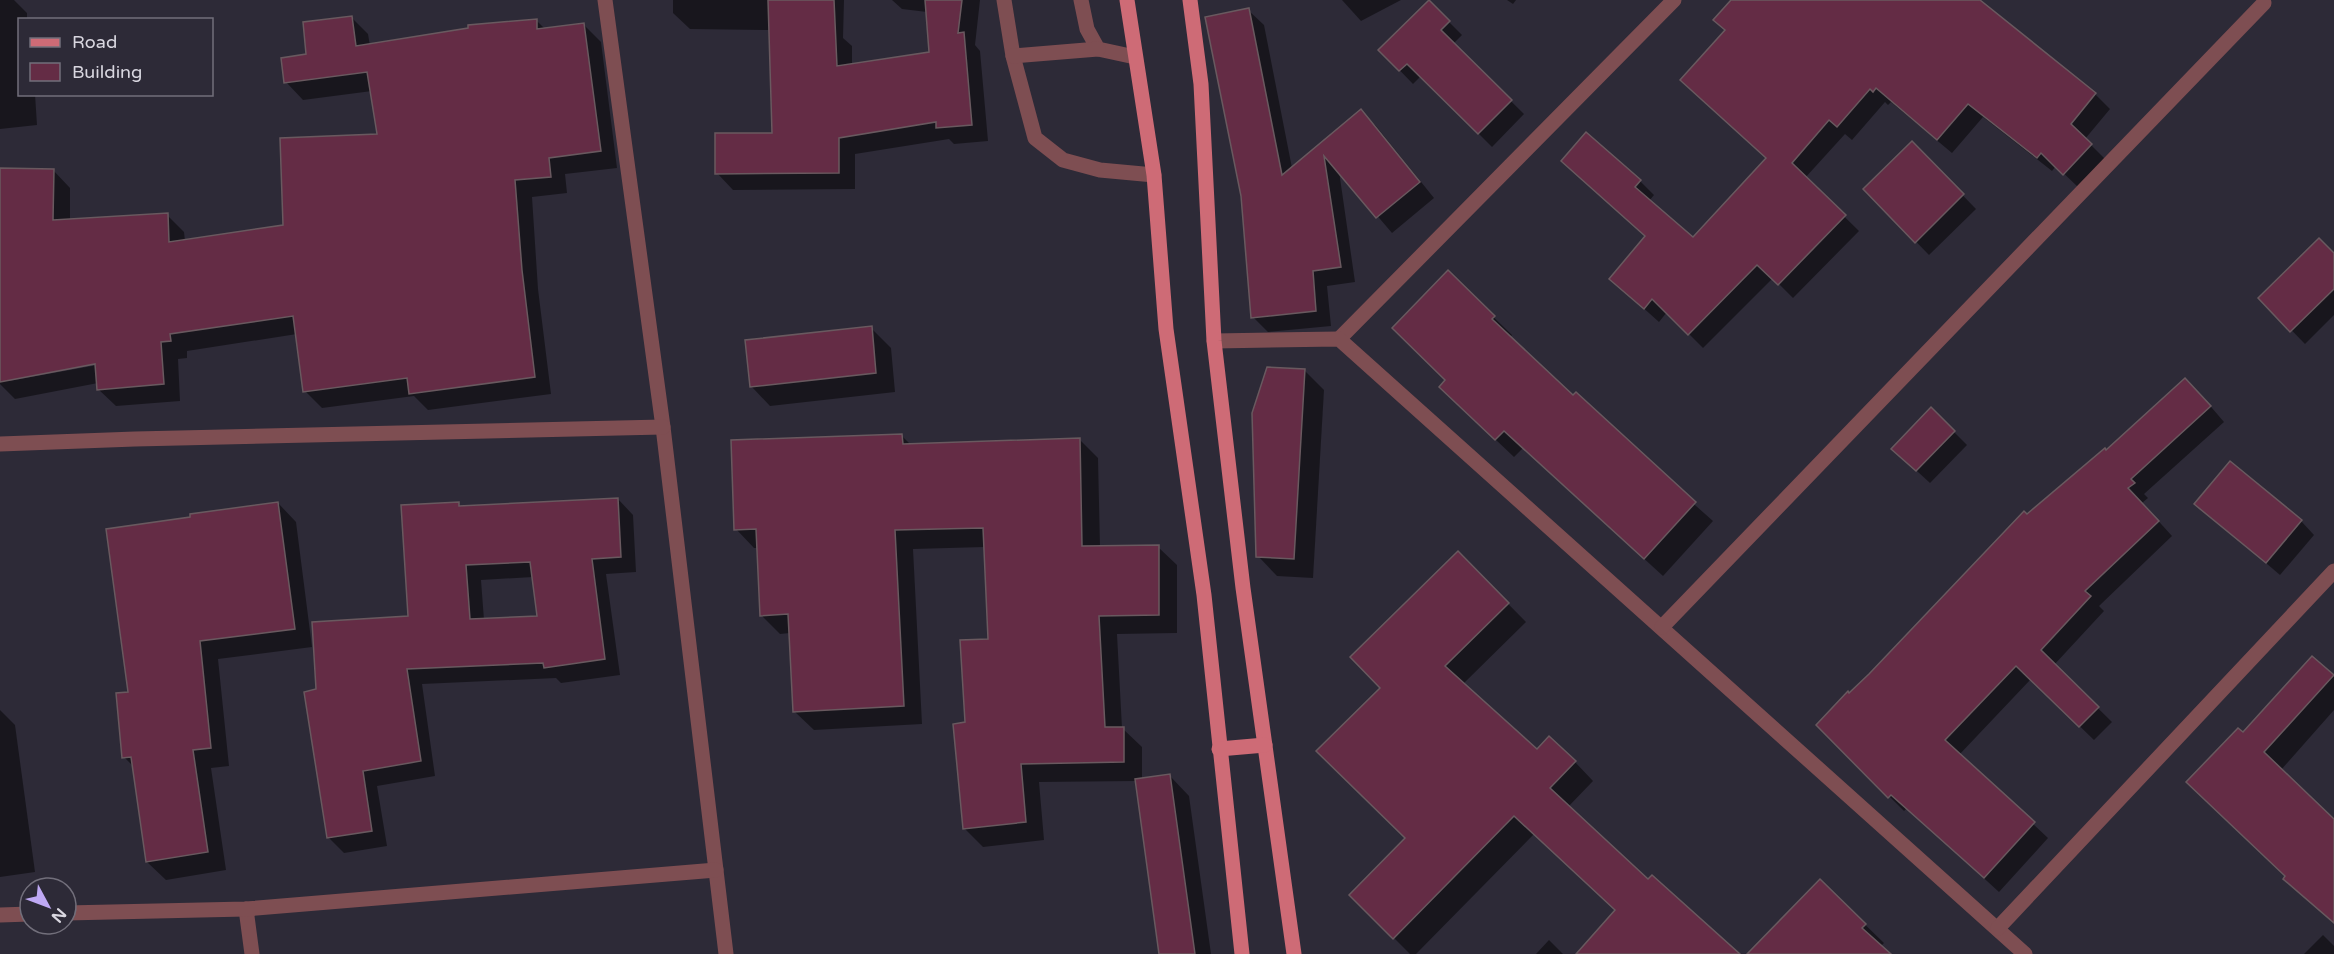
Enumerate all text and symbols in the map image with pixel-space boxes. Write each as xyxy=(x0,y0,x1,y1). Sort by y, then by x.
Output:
legend xyxy=(18,18,213,96)
text: Road xyxy=(72,31,117,53)
text: Building xyxy=(72,61,142,83)
north arrow xyxy=(18,876,78,936)
text: N xyxy=(47,904,70,927)

